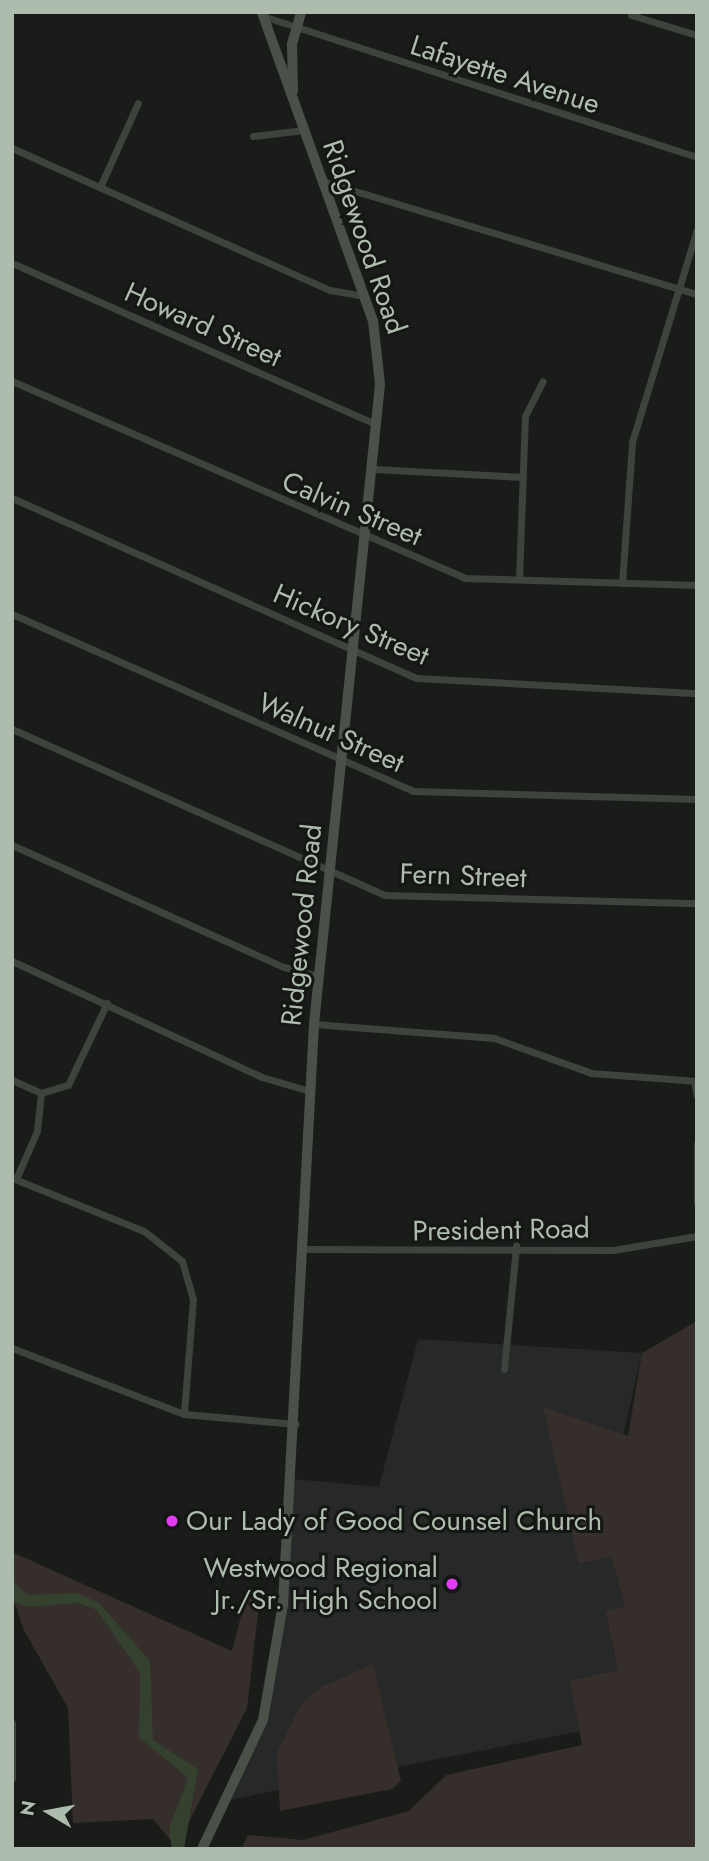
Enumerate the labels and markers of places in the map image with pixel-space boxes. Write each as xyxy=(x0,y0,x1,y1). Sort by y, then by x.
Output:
place label: Our Lady of Good Counsel Church xyxy=(186,1504,602,1538)
marker: Our Lady of Good Counsel Church xyxy=(164,1513,180,1529)
place label: Westwood Regional Jr./Sr. High School xyxy=(203,1551,438,1617)
marker: Westwood Regional Jr./Sr. High School xyxy=(444,1576,460,1592)

